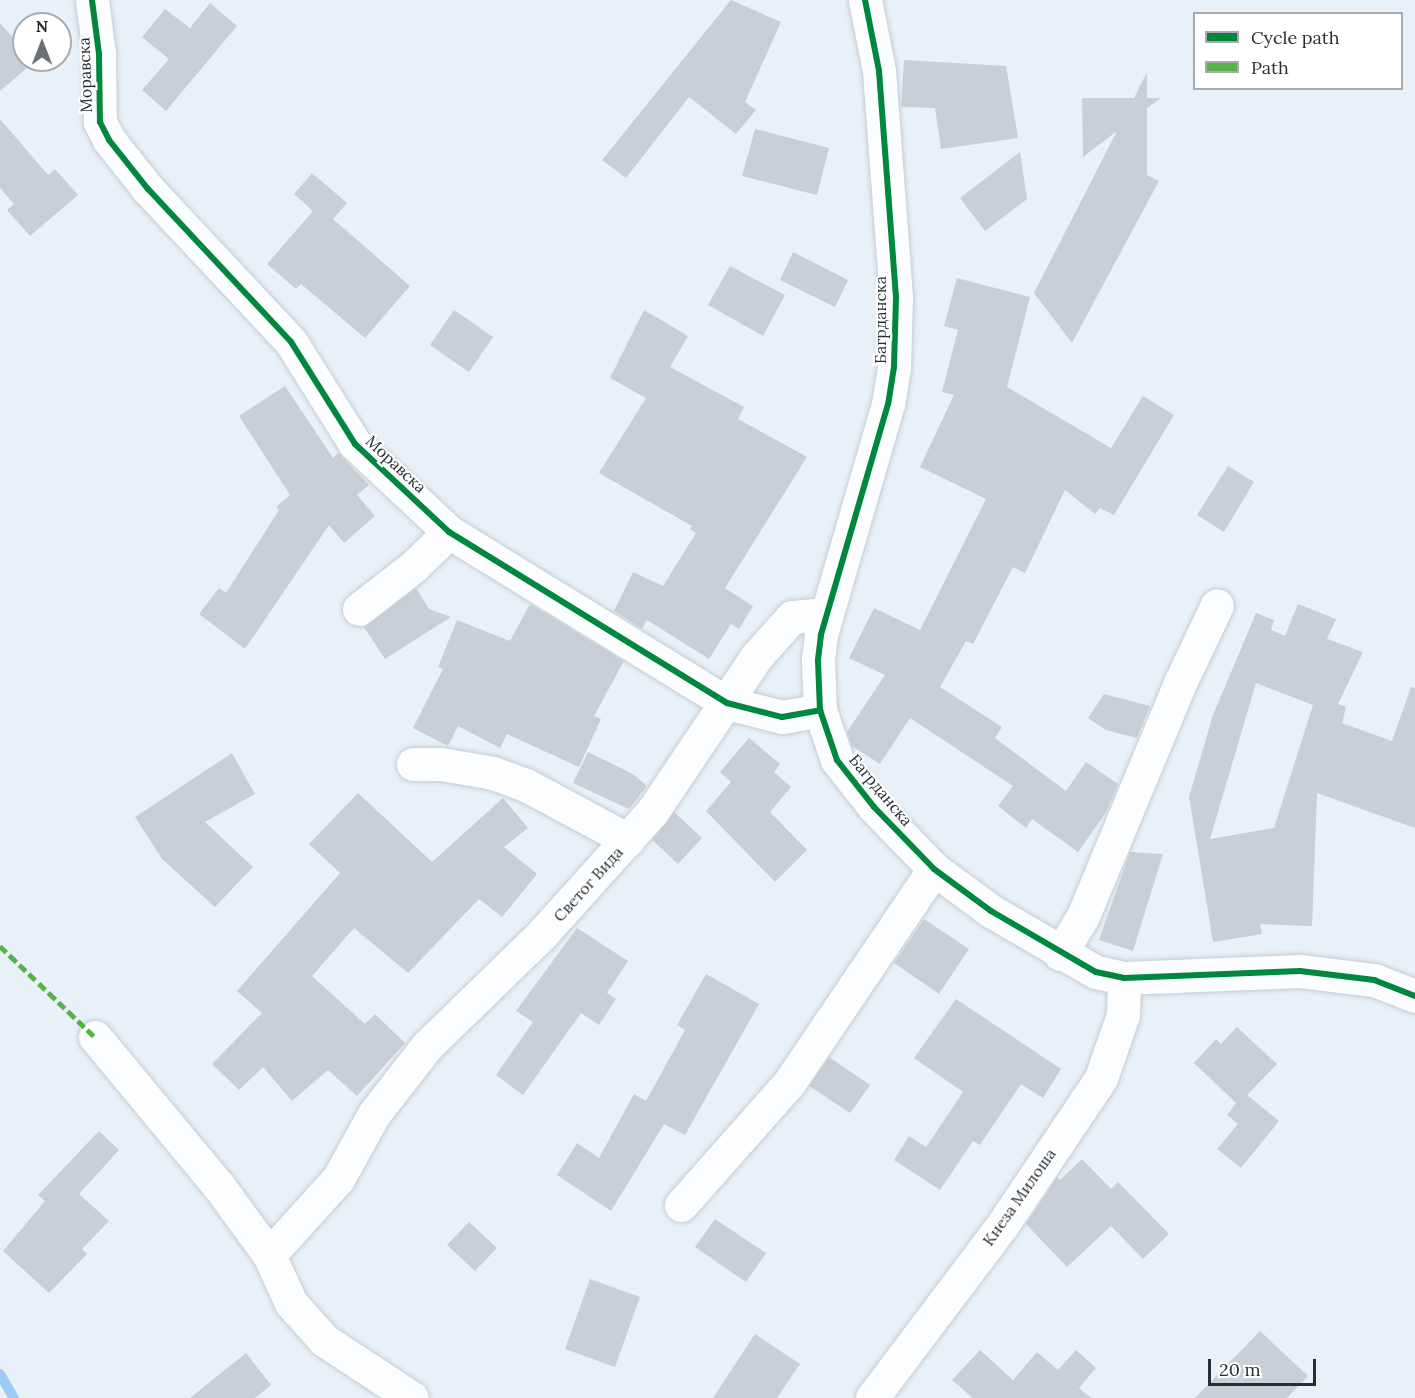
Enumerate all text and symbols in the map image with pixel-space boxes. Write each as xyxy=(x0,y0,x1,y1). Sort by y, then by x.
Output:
north arrow xyxy=(12,12,72,72)
legend xyxy=(1193,12,1403,90)
text: N xyxy=(36,16,48,36)
text: Cycle path xyxy=(1251,26,1340,49)
street label: Моравска xyxy=(74,37,96,113)
text: Path xyxy=(1251,56,1289,79)
street label: Багрданска xyxy=(870,276,890,364)
street label: Моравска xyxy=(362,431,430,497)
street label: Багрданска xyxy=(845,750,917,830)
street label: Светог Вида xyxy=(549,843,627,925)
street label: Кнеза Милоша xyxy=(978,1145,1060,1249)
scale bar xyxy=(1211,1347,1319,1385)
text: 20 m xyxy=(1219,1358,1261,1381)

